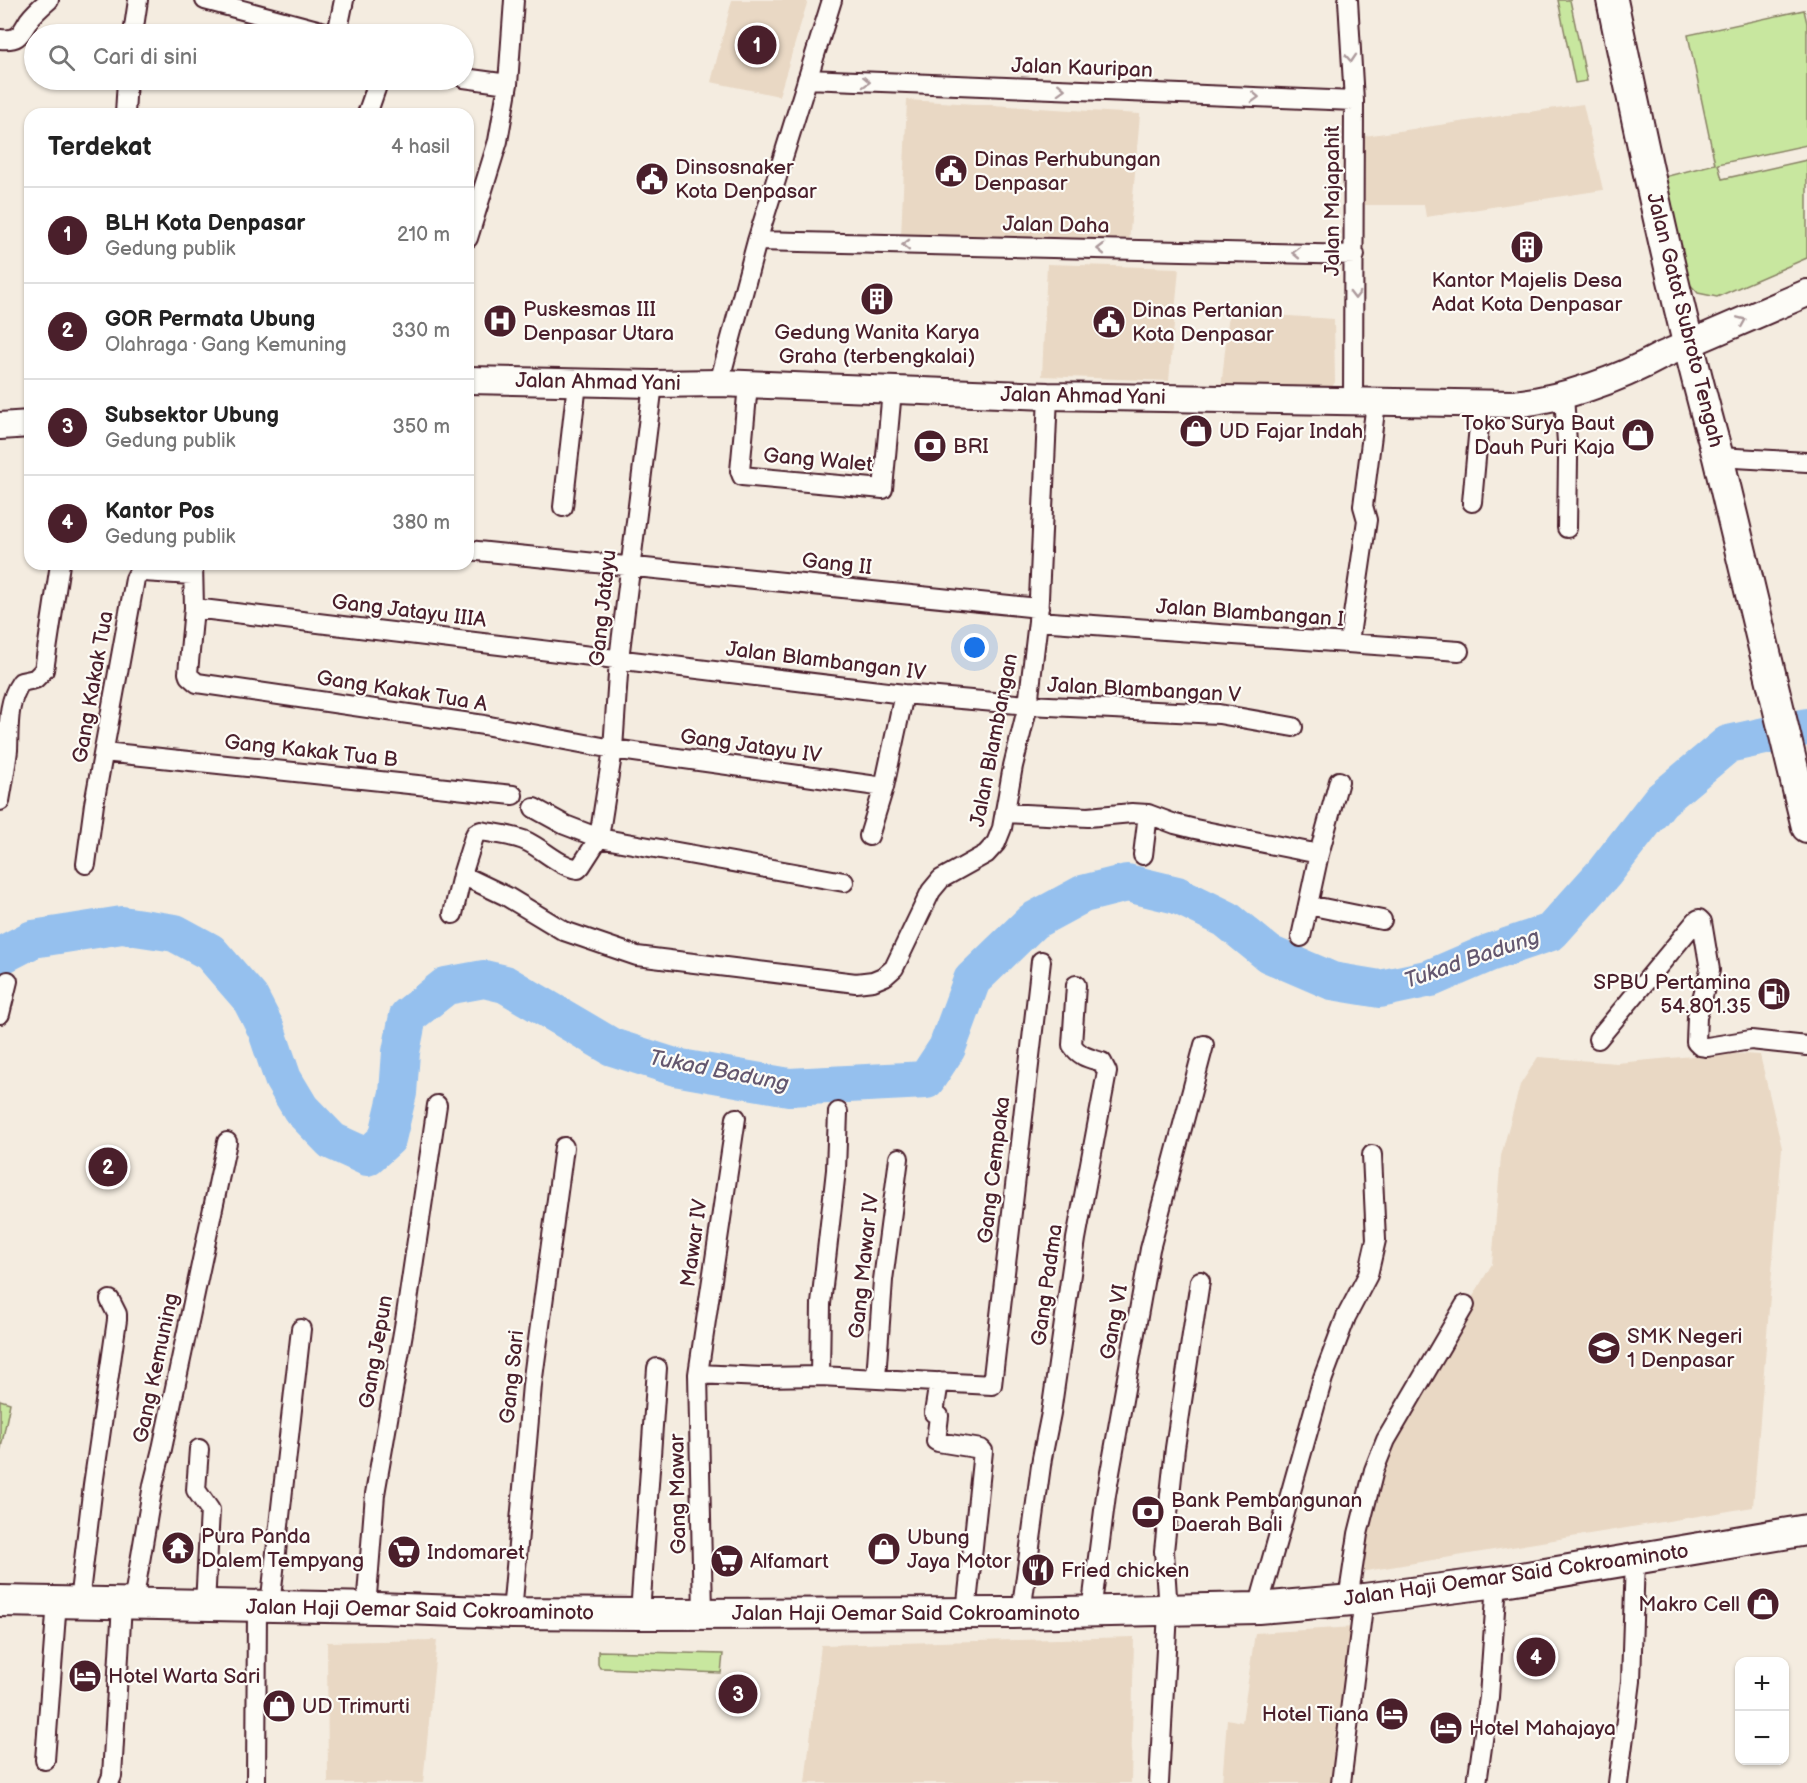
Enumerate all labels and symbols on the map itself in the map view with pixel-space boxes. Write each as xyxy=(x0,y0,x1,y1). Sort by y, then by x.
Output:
pin: 1 xyxy=(738,22,777,68)
street label: Jalan Kauripan xyxy=(1011,53,1153,83)
one-way arrow xyxy=(1344,54,1357,63)
one-way arrow xyxy=(861,75,870,88)
one-way arrow xyxy=(1056,83,1065,96)
one-way arrow xyxy=(1251,91,1260,104)
street label: Jalan Majapahit xyxy=(1320,125,1345,276)
place label: Dinas Perhubungan Denpasar xyxy=(974,147,1161,196)
public building icon: Dinas Perhubungan Denpasar xyxy=(933,153,969,189)
place label: Dinsosnaker Kota Denpasar xyxy=(675,155,817,204)
public building icon: Dinsosnaker Kota Denpasar xyxy=(634,161,670,197)
street label: Jalan Gatot Subroto Tengah xyxy=(1641,190,1729,450)
street label: Jalan Daha xyxy=(1002,212,1110,238)
building icon: Kantor Majelis Desa Adat Kota Denpasar xyxy=(1509,229,1545,265)
one-way arrow xyxy=(902,238,911,251)
one-way arrow xyxy=(1097,243,1106,255)
one-way arrow xyxy=(1292,247,1301,259)
place label: Kantor Majelis Desa Adat Kota Denpasar xyxy=(1432,268,1622,317)
building icon: Gedung Wanita Karya Graha (terbengkalai) xyxy=(859,281,895,317)
one-way arrow xyxy=(1349,291,1361,300)
place label: Puskesmas III Denpasar Utara xyxy=(523,297,674,346)
place label: Dinas Pertanian Kota Denpasar xyxy=(1132,298,1283,347)
hospital icon: Puskesmas III Denpasar Utara xyxy=(482,303,518,339)
public building icon: Dinas Pertanian Kota Denpasar xyxy=(1091,304,1127,340)
one-way arrow xyxy=(1735,316,1746,328)
place label: Gedung Wanita Karya Graha (terbengkalai) xyxy=(774,320,980,369)
street label: Jalan Ahmad Yani xyxy=(515,368,681,396)
street label: Jalan Ahmad Yani xyxy=(1000,382,1166,410)
place label: Toko Surya Baut Dauh Puri Kaja xyxy=(1462,411,1616,460)
shop icon: UD Fajar Indah xyxy=(1178,413,1214,449)
shop icon: Toko Surya Baut Dauh Puri Kaja xyxy=(1620,417,1656,453)
place label: UD Fajar Indah xyxy=(1219,419,1363,444)
bank icon: BRI xyxy=(912,428,948,464)
place label: BRI xyxy=(953,434,989,459)
street label: Gang Walet xyxy=(762,443,874,477)
street label: Gang Jatayu xyxy=(584,548,622,668)
street label: Gang II xyxy=(801,548,873,580)
street label: Gang Jatayu IIIA xyxy=(330,589,488,633)
street label: Jalan Blambangan I xyxy=(1155,594,1345,632)
street label: Gang Kakak Tua xyxy=(67,609,119,765)
your location xyxy=(960,633,989,662)
street label: Jalan Blambangan IV xyxy=(725,636,927,686)
street label: Jalan Blambangan xyxy=(965,651,1023,829)
street label: Gang Kakak Tua A xyxy=(315,665,489,717)
street label: Jalan Blambangan V xyxy=(1046,672,1242,708)
street label: Gang Jatayu IV xyxy=(679,724,823,768)
street label: Gang Kakak Tua B xyxy=(223,729,399,773)
water label: Tukad Badung xyxy=(1401,923,1543,995)
place label: SPBU Pertamina 54.801.35 xyxy=(1593,970,1751,1019)
fuel station icon: SPBU Pertamina 54.801.35 xyxy=(1756,976,1792,1012)
water label: Tukad Badung xyxy=(647,1044,791,1098)
street label: Gang Cempaka xyxy=(973,1095,1015,1245)
pin: 2 xyxy=(88,1144,128,1190)
street label: Gang Mawar IV xyxy=(844,1192,884,1340)
street label: Mawar IV xyxy=(675,1197,713,1289)
street label: Gang Padma xyxy=(1026,1222,1068,1348)
street label: Gang VI xyxy=(1095,1282,1133,1362)
street label: Gang Kemuning xyxy=(128,1291,184,1445)
street label: Gang Jepun xyxy=(354,1293,398,1411)
place label: SMK Negeri 1 Denpasar xyxy=(1627,1324,1742,1373)
street label: Gang Sari xyxy=(495,1329,529,1425)
school or university icon: SMK Negeri 1 Denpasar xyxy=(1586,1330,1622,1366)
street label: Gang Mawar xyxy=(664,1433,692,1555)
place label: Bank Pembangunan Daerah Bali xyxy=(1171,1488,1362,1537)
bank icon: Bank Pembangunan Daerah Bali xyxy=(1130,1494,1166,1530)
place label: Pura Panda Dalem Tempyang xyxy=(201,1524,364,1573)
place label: Ubung Jaya Motor xyxy=(907,1525,1011,1574)
temple icon: Pura Panda Dalem Tempyang xyxy=(160,1530,196,1566)
shop icon: Ubung Jaya Motor xyxy=(866,1531,902,1567)
supermarket icon: Indomaret xyxy=(386,1534,422,1570)
street label: Jalan Haji Oemar Said Cokroaminoto xyxy=(1342,1538,1690,1612)
place label: Indomaret xyxy=(427,1540,525,1565)
supermarket icon: Alfamart xyxy=(709,1543,745,1579)
place label: Alfamart xyxy=(750,1549,829,1574)
restaurant icon: Fried chicken xyxy=(1020,1552,1056,1588)
place label: Fried chicken xyxy=(1061,1558,1189,1583)
shop icon: Makro Cell xyxy=(1745,1586,1781,1622)
place label: Makro Cell xyxy=(1638,1592,1740,1617)
street label: Jalan Haji Oemar Said Cokroaminoto xyxy=(246,1594,594,1626)
street label: Jalan Haji Oemar Said Cokroaminoto xyxy=(732,1601,1080,1626)
pin: 4 xyxy=(1516,1634,1556,1680)
hotel icon: Hotel Warta Sari xyxy=(67,1658,103,1694)
place label: Hotel Warta Sari xyxy=(108,1664,261,1689)
pin: 3 xyxy=(718,1672,758,1716)
shop icon: UD Trimurti xyxy=(261,1688,297,1724)
place label: UD Trimurti xyxy=(302,1694,410,1719)
hotel icon: Hotel Tiana xyxy=(1374,1696,1410,1732)
place label: Hotel Tiana xyxy=(1262,1702,1369,1727)
hotel icon: Hotel Mahajaya xyxy=(1428,1710,1464,1746)
place label: Hotel Mahajaya xyxy=(1469,1716,1616,1741)

